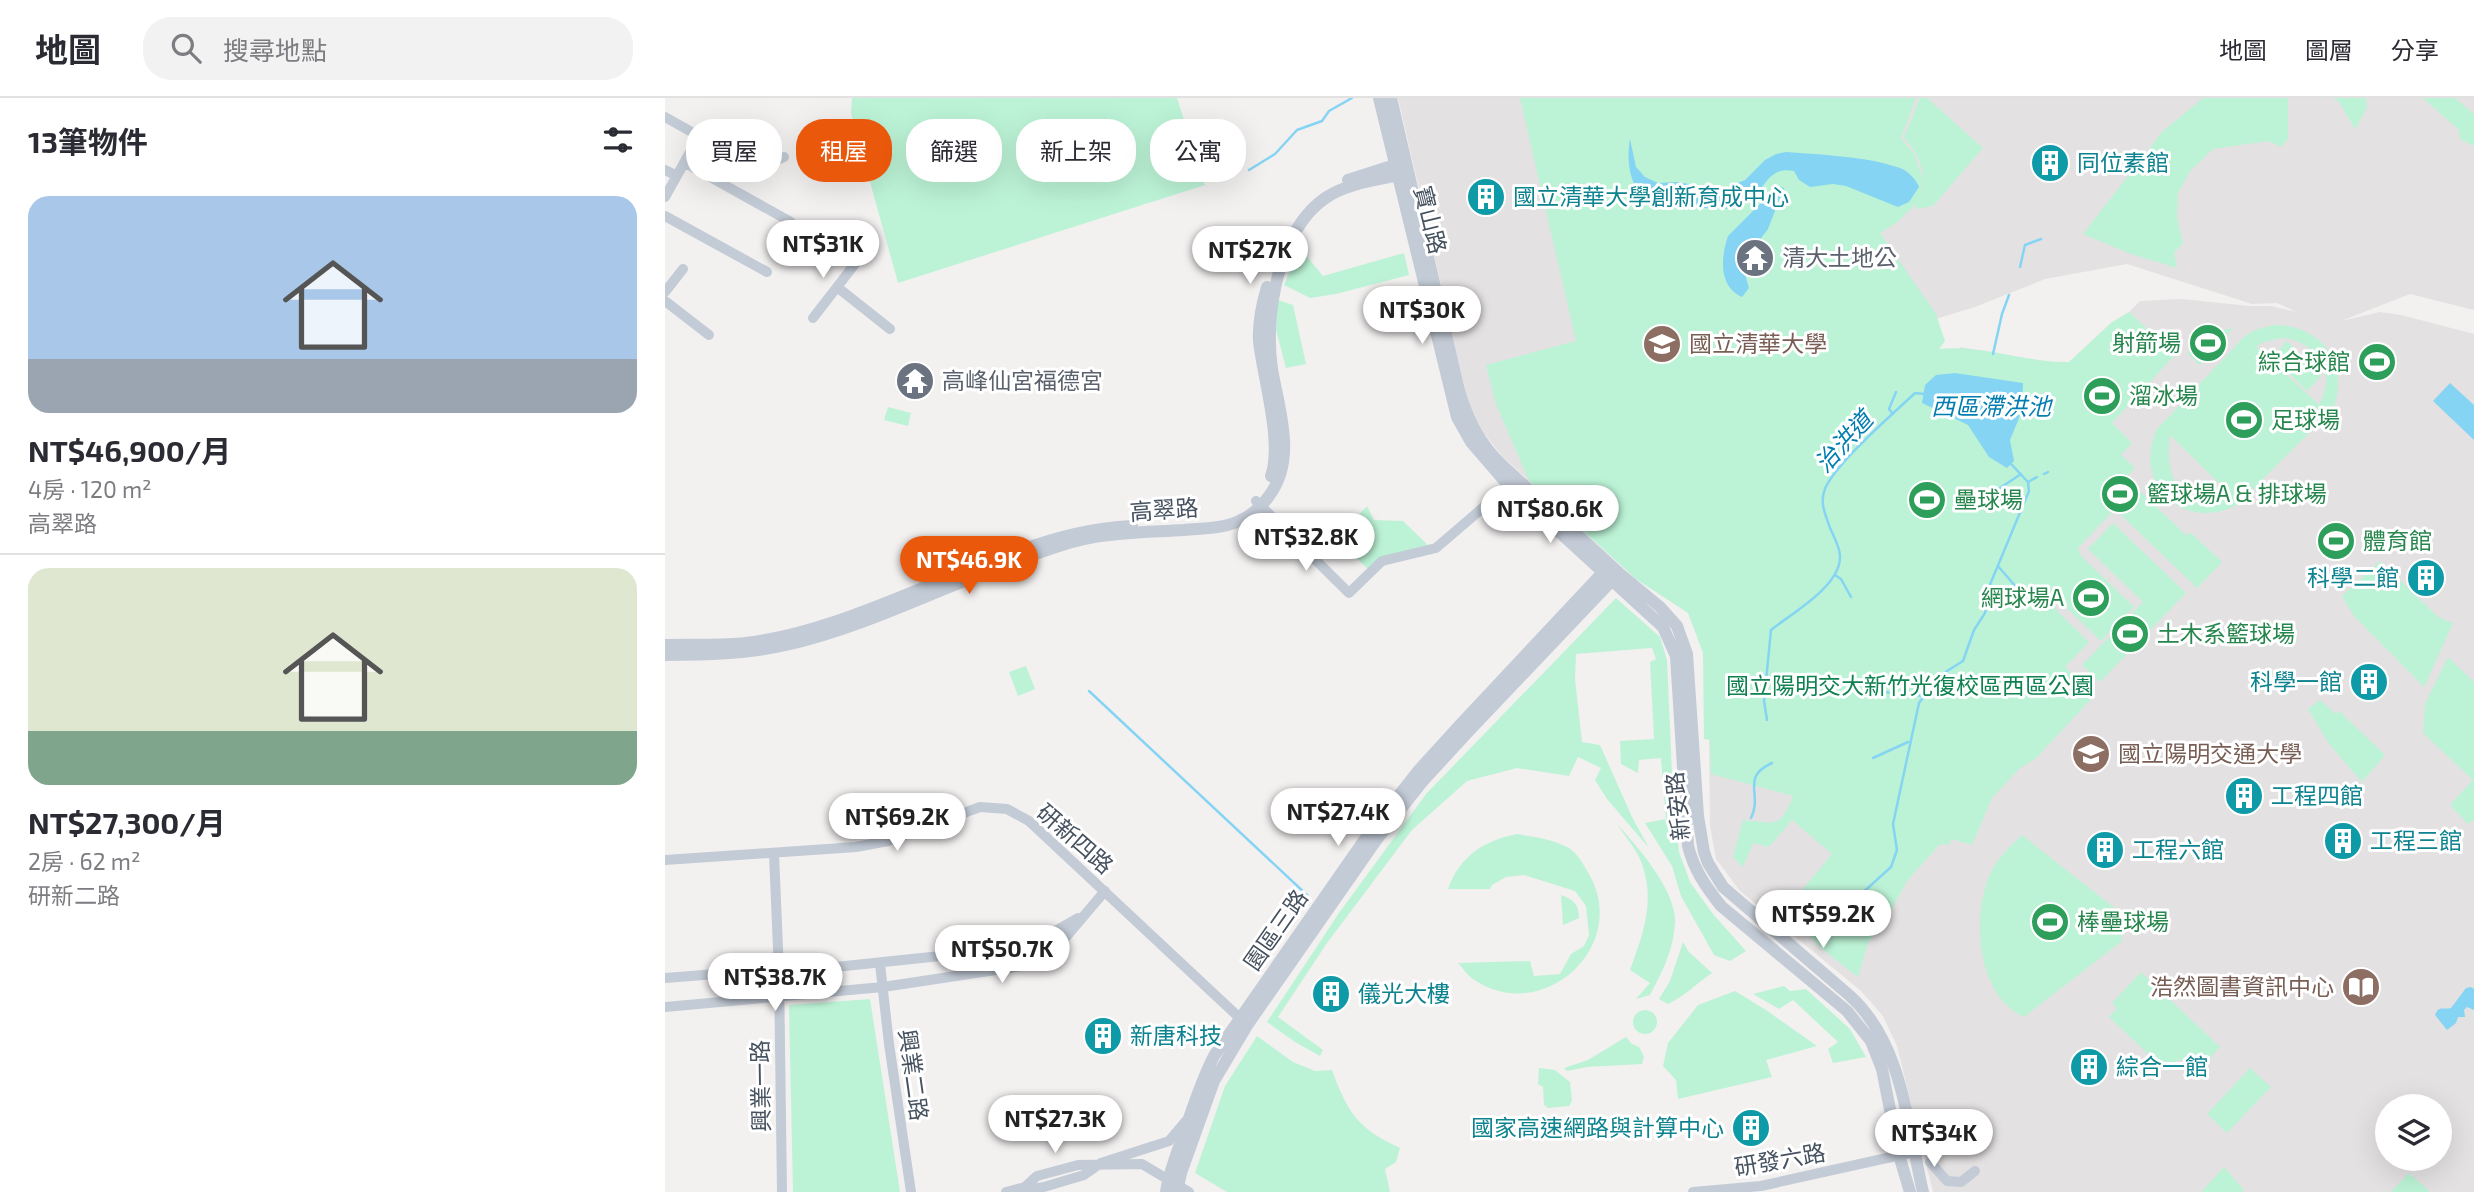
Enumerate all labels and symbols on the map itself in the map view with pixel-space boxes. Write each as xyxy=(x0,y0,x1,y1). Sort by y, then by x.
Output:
building icon: 同位素館 xyxy=(2029,142,2071,184)
place label: 同位素館 xyxy=(2077,148,2169,176)
building icon: 國立清華大學創新育成中心 xyxy=(1465,176,1507,218)
place label: 國立清華大學創新育成中心 xyxy=(1513,182,1789,210)
street label: 寶山路 xyxy=(1409,183,1453,257)
pin: NT$31K xyxy=(766,220,880,280)
pin: NT$27K xyxy=(1193,226,1307,286)
temple icon: 清大土地公 xyxy=(1734,237,1776,279)
place label: 清大土地公 xyxy=(1782,243,1897,271)
pin: NT$30K xyxy=(1365,286,1479,346)
sports icon: 射箭場 xyxy=(2187,322,2229,364)
school or university icon: 國立清華大學 xyxy=(1641,323,1683,365)
place label: 射箭場 xyxy=(2112,328,2181,356)
place label: 國立清華大學 xyxy=(1689,329,1827,357)
sports icon: 綜合球館 xyxy=(2356,341,2398,383)
place label: 綜合球館 xyxy=(2258,347,2350,375)
temple icon: 高峰仙宮福德宮 xyxy=(894,360,936,402)
place label: 高峰仙宮福德宮 xyxy=(942,366,1103,394)
sports icon: 溜冰場 xyxy=(2081,375,2123,417)
place label: 溜冰場 xyxy=(2129,381,2198,409)
water label: 西區滯洪池 xyxy=(1931,391,2054,420)
sports icon: 足球場 xyxy=(2223,399,2265,441)
water label: 治洪道 xyxy=(1808,402,1880,477)
place label: 足球場 xyxy=(2271,405,2340,433)
sports icon: 籃球場A & 排球場 xyxy=(2099,473,2141,515)
sports icon: 壘球場 xyxy=(1906,479,1948,521)
place label: 籃球場A & 排球場 xyxy=(2147,479,2327,507)
place label: 壘球場 xyxy=(1954,485,2023,513)
pin: NT$80.6K xyxy=(1478,486,1622,545)
street label: 高翠路 xyxy=(1129,493,1199,525)
pin: NT$32.8K xyxy=(1234,514,1378,573)
sports icon: 體育館 xyxy=(2315,520,2357,562)
place label: 體育館 xyxy=(2363,526,2432,554)
pin: NT$46.9K xyxy=(897,536,1041,596)
building icon: 科學二館 xyxy=(2405,557,2447,599)
place label: 科學二館 xyxy=(2307,563,2399,591)
sports icon: 網球場A xyxy=(2070,577,2112,619)
place label: 網球場A xyxy=(1981,583,2065,611)
sports icon: 土木系籃球場 xyxy=(2109,613,2151,655)
place label: 土木系籃球場 xyxy=(2157,619,2295,647)
building icon: 科學一館 xyxy=(2348,661,2390,703)
place label: 科學一館 xyxy=(2250,667,2342,695)
park label: 國立陽明交大新竹光復校區西區公園 xyxy=(1726,671,2094,699)
school or university icon: 國立陽明交通大學 xyxy=(2070,733,2112,775)
place label: 國立陽明交通大學 xyxy=(2118,739,2302,767)
street label: 新安路 xyxy=(1659,770,1695,842)
building icon: 工程四館 xyxy=(2223,775,2265,817)
place label: 工程四館 xyxy=(2271,781,2363,809)
pin: NT$27.4K xyxy=(1266,788,1410,848)
pin: NT$69.2K xyxy=(825,794,969,853)
street label: 研新四路 xyxy=(1032,798,1120,879)
building icon: 工程三館 xyxy=(2322,820,2364,862)
place label: 工程三館 xyxy=(2370,826,2462,854)
building icon: 工程六館 xyxy=(2084,829,2126,871)
place label: 工程六館 xyxy=(2132,835,2224,863)
street label: 園區三路 xyxy=(1237,884,1313,975)
pin: NT$59.2K xyxy=(1751,890,1895,950)
sports icon: 棒壘球場 xyxy=(2029,901,2071,943)
place label: 棒壘球場 xyxy=(2077,907,2169,935)
pin: NT$50.7K xyxy=(930,926,1074,985)
pin: NT$38.7K xyxy=(703,954,847,1013)
library icon: 浩然圖書資訊中心 xyxy=(2340,966,2382,1008)
place label: 浩然圖書資訊中心 xyxy=(2150,972,2334,1000)
building icon: 儀光大樓 xyxy=(1310,973,1352,1015)
place label: 儀光大樓 xyxy=(1358,979,1450,1007)
building icon: 新唐科技 xyxy=(1082,1015,1124,1057)
place label: 新唐科技 xyxy=(1130,1021,1222,1049)
street label: 興業二路 xyxy=(894,1027,934,1122)
street label: 興業一路 xyxy=(745,1040,775,1132)
building icon: 綜合一館 xyxy=(2068,1046,2110,1088)
place label: 綜合一館 xyxy=(2116,1052,2208,1080)
pin: NT$27.3K xyxy=(983,1096,1127,1155)
building icon: 國家高速網路與計算中心 xyxy=(1730,1107,1772,1149)
pin: NT$34K xyxy=(1877,1110,1991,1169)
place label: 國家高速網路與計算中心 xyxy=(1471,1113,1724,1141)
street label: 研發六路 xyxy=(1732,1137,1828,1181)

